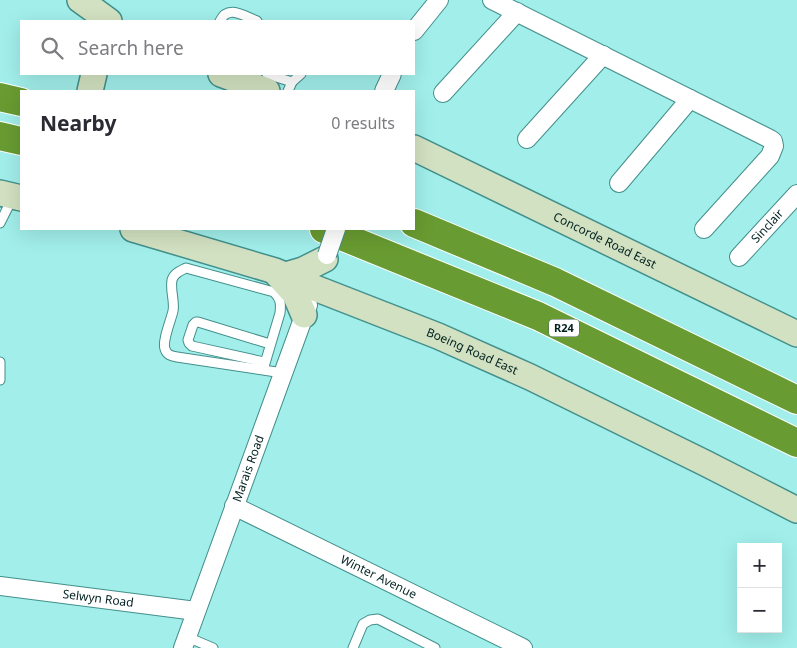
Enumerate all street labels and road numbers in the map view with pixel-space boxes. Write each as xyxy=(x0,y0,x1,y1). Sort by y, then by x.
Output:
street label: Sinclair xyxy=(747,205,787,247)
street label: Concorde Road East xyxy=(550,208,660,273)
road number: R24 xyxy=(549,319,579,336)
street label: Boeing Road East xyxy=(424,323,521,379)
street label: Marais Road xyxy=(228,433,268,504)
street label: Winter Avenue xyxy=(338,551,420,603)
street label: Selwyn Road xyxy=(62,585,135,611)

